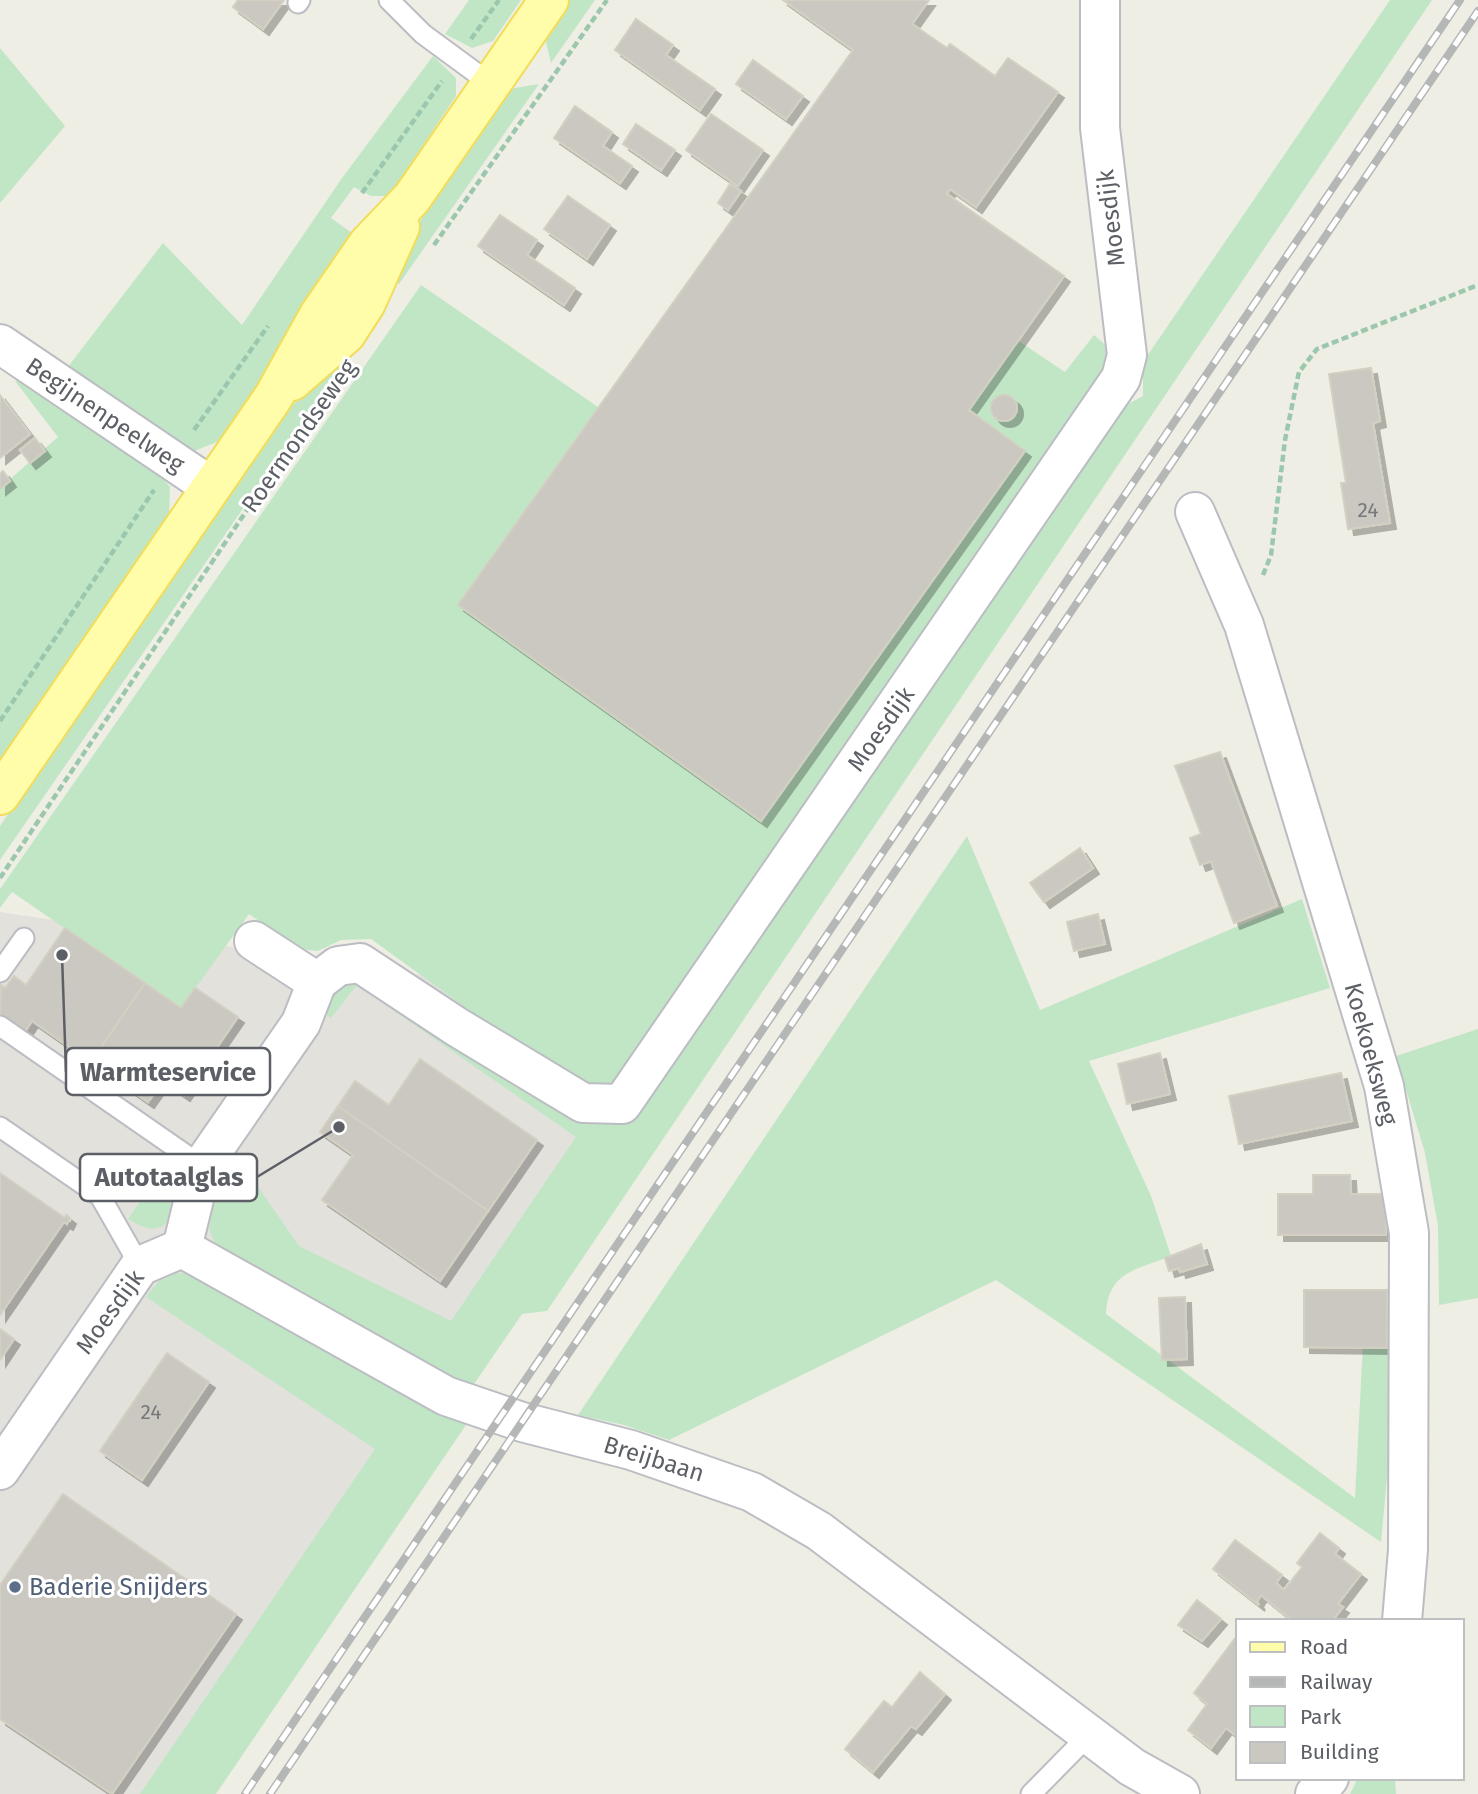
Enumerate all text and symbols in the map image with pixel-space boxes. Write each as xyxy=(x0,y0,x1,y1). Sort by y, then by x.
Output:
street label: Moesdijk xyxy=(1091,167,1131,268)
street label: Begijnenpeelweg xyxy=(20,352,190,479)
street label: Roermondseweg xyxy=(236,354,363,518)
house number: 24 xyxy=(1358,497,1379,523)
street label: Moesdijk xyxy=(842,681,921,777)
street label: Koekoeksweg xyxy=(1339,980,1404,1129)
callout: Warmteservice xyxy=(66,1048,270,1095)
text: Warmteservice xyxy=(80,1057,256,1088)
callout: Autotaalglas xyxy=(80,1154,257,1201)
text: Autotaalglas xyxy=(94,1162,244,1193)
street label: Moesdijk xyxy=(70,1264,150,1360)
house number: 24 xyxy=(141,1399,162,1425)
street label: Breijbaan xyxy=(600,1430,708,1488)
place label: Baderie Snijders xyxy=(29,1573,208,1601)
marker: Baderie Snijders xyxy=(7,1579,23,1595)
legend xyxy=(1236,1619,1464,1780)
text: Road xyxy=(1300,1634,1348,1660)
text: Railway xyxy=(1300,1669,1373,1695)
text: Park xyxy=(1300,1704,1342,1730)
text: Building xyxy=(1300,1739,1379,1765)

